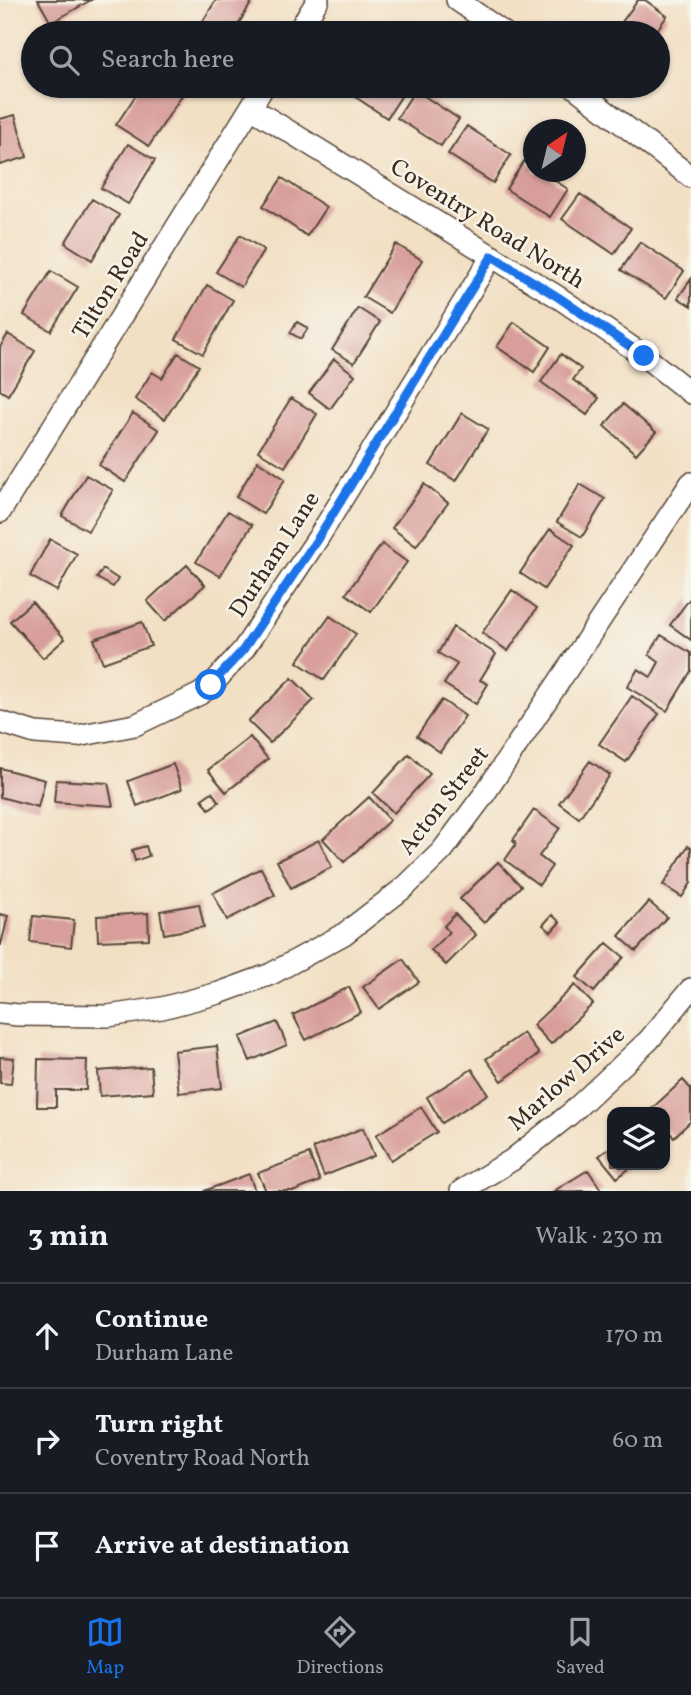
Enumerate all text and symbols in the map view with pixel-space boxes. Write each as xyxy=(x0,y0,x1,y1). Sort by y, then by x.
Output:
search box xyxy=(21,21,670,98)
icon: search xyxy=(45,41,83,79)
text: Search here xyxy=(101,42,234,78)
north arrow xyxy=(523,119,586,182)
street label: Coventry Road North xyxy=(383,151,591,299)
street label: Tilton Road xyxy=(65,226,158,347)
route end xyxy=(628,340,659,371)
street label: Durham Lane xyxy=(222,485,329,625)
route start xyxy=(195,669,226,700)
street label: Acton Street xyxy=(391,739,498,863)
street label: Marlow Drive xyxy=(501,1019,633,1140)
map controls xyxy=(607,1107,670,1170)
button: layers xyxy=(607,1107,670,1170)
text: 3 min xyxy=(28,1216,109,1258)
text: Walk · 230 m xyxy=(535,1221,663,1253)
text: Continue xyxy=(95,1302,208,1338)
icon: ahead xyxy=(28,1317,66,1355)
text: 170 m xyxy=(605,1320,663,1352)
text: Durham Lane xyxy=(95,1338,233,1370)
text: Turn right xyxy=(95,1407,223,1443)
icon: right xyxy=(28,1422,66,1460)
text: 60 m xyxy=(613,1425,663,1457)
text: Coventry Road North xyxy=(95,1443,310,1475)
icon: arrive xyxy=(28,1527,66,1565)
text: Arrive at destination xyxy=(95,1528,350,1564)
tab: Map xyxy=(86,1613,124,1681)
tab: Directions xyxy=(297,1613,384,1681)
tab: Saved xyxy=(556,1613,605,1681)

